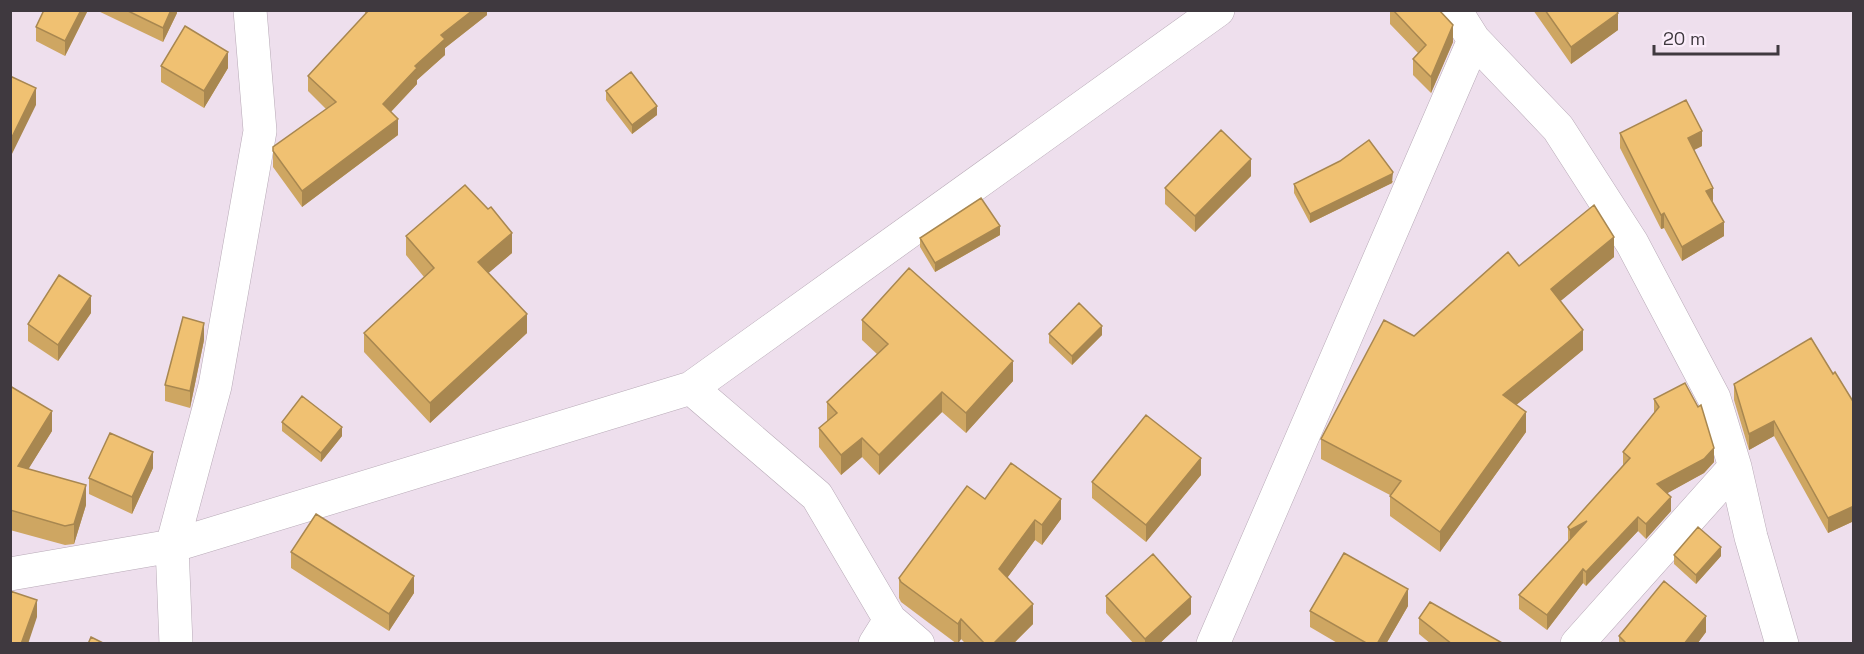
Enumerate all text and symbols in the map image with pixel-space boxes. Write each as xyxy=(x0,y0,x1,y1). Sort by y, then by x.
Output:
scale bar xyxy=(1654,18,1778,56)
text: 20 m xyxy=(1663,27,1706,50)

